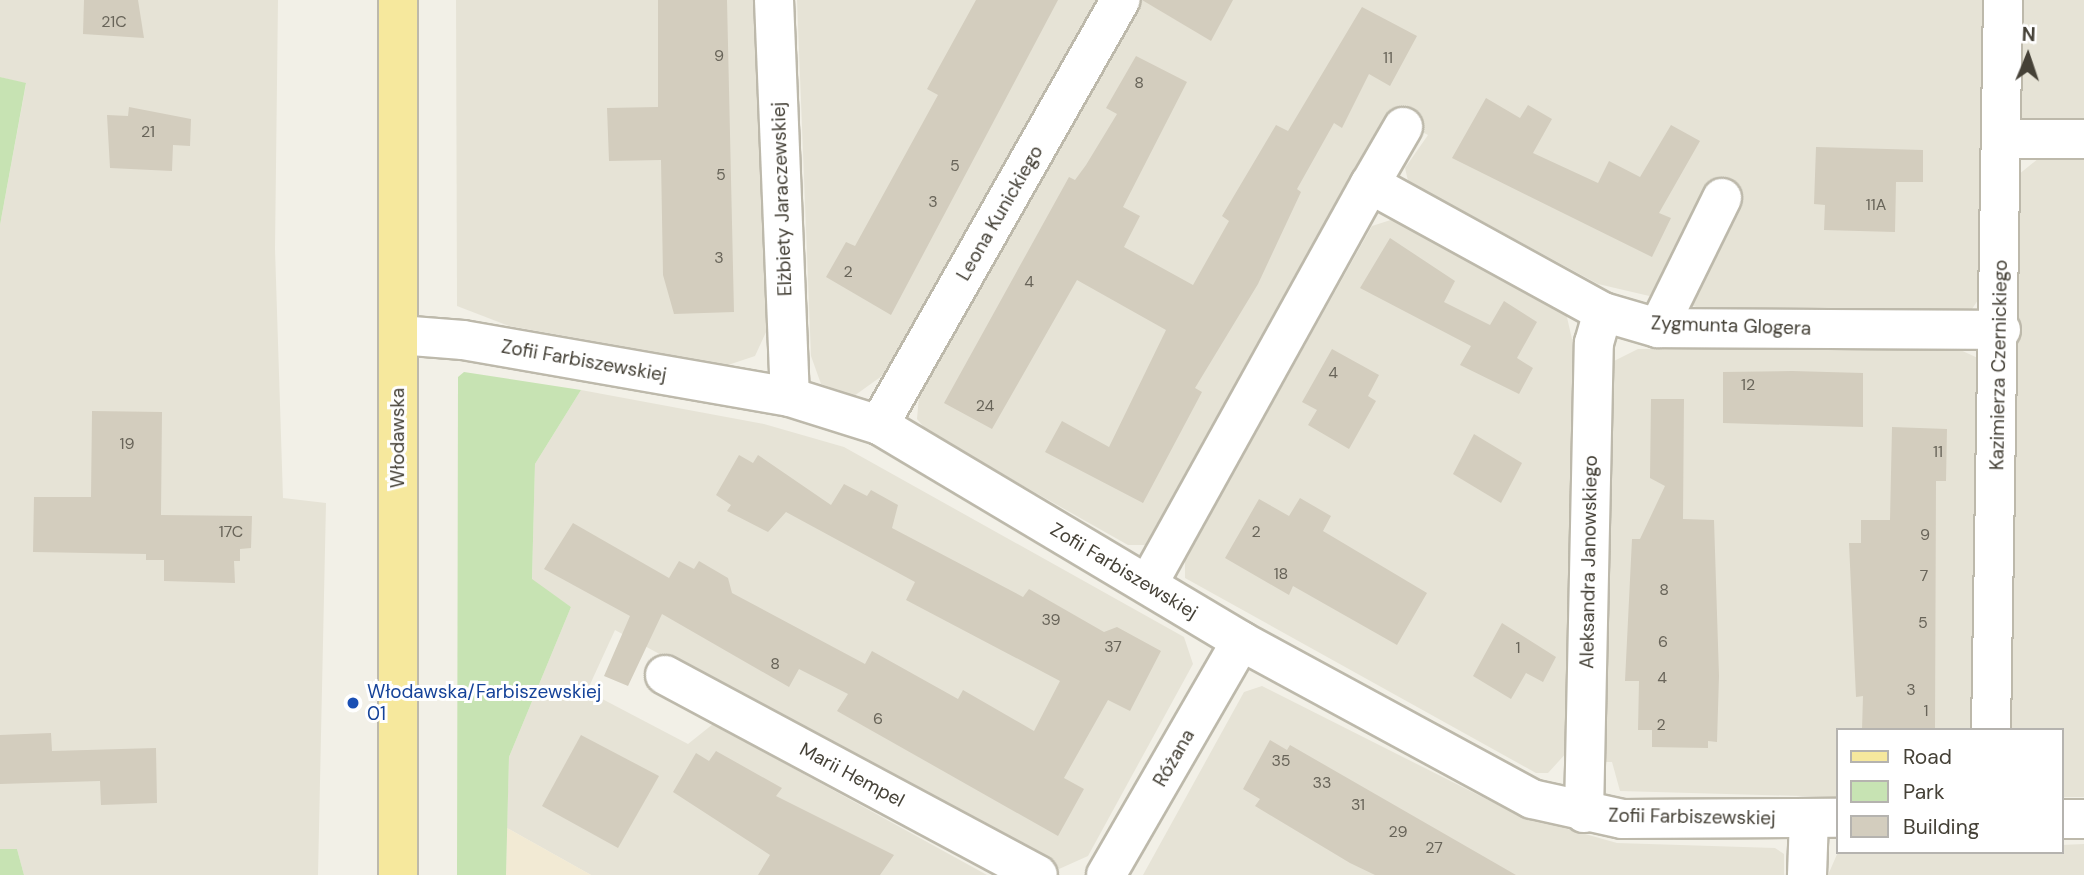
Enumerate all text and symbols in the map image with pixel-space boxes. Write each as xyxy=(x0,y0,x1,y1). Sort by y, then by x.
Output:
house number: 21C xyxy=(101,12,127,32)
north arrow xyxy=(1993,21,2063,91)
text: N xyxy=(2021,22,2036,47)
house number: 9 xyxy=(714,46,724,66)
house number: 11 xyxy=(1383,48,1393,68)
house number: 8 xyxy=(1134,73,1144,93)
street label: Elżbiety Jaraczewskiej xyxy=(767,101,797,297)
house number: 21 xyxy=(141,122,155,142)
street label: Leona Kunickiego xyxy=(952,141,1048,285)
house number: 5 xyxy=(950,156,960,176)
house number: 5 xyxy=(716,165,726,185)
house number: 3 xyxy=(928,192,938,212)
house number: 11A xyxy=(1866,195,1886,215)
house number: 3 xyxy=(714,248,724,268)
street label: Kazimierza Czernickiego xyxy=(1986,260,2012,470)
house number: 2 xyxy=(843,262,853,282)
house number: 4 xyxy=(1024,272,1034,292)
street label: Zygmunta Glogera xyxy=(1650,312,1812,340)
street label: Zofii Farbiszewskiej xyxy=(500,335,668,387)
house number: 4 xyxy=(1328,363,1338,383)
house number: 12 xyxy=(1741,375,1755,395)
street label: Włodawska xyxy=(387,388,409,488)
house number: 24 xyxy=(976,396,994,416)
house number: 19 xyxy=(119,434,135,454)
house number: 11 xyxy=(1933,442,1943,462)
street label: Aleksandra Janowskiego xyxy=(1576,455,1602,669)
street label: Zofii Farbiszewskiej xyxy=(1046,518,1202,624)
house number: 17C xyxy=(219,522,243,542)
house number: 2 xyxy=(1251,522,1261,542)
house number: 9 xyxy=(1920,525,1930,545)
house number: 18 xyxy=(1274,564,1288,584)
house number: 7 xyxy=(1920,566,1928,586)
house number: 8 xyxy=(1659,580,1669,600)
house number: 39 xyxy=(1041,610,1061,630)
house number: 5 xyxy=(1918,613,1928,633)
house number: 6 xyxy=(1658,632,1668,652)
house number: 37 xyxy=(1104,637,1122,657)
house number: 1 xyxy=(1516,638,1520,658)
house number: 8 xyxy=(770,654,780,674)
house number: 4 xyxy=(1657,668,1667,688)
house number: 3 xyxy=(1906,680,1916,700)
place label: Włodawska/Farbiszewskiej 01 xyxy=(367,681,601,725)
marker: Włodawska/Farbiszewskiej 01 xyxy=(345,695,361,711)
house number: 1 xyxy=(1924,701,1928,721)
house number: 6 xyxy=(873,709,883,729)
house number: 2 xyxy=(1656,715,1666,735)
street label: Różana xyxy=(1149,725,1199,791)
legend xyxy=(1836,728,2063,854)
street label: Marii Hempel xyxy=(796,738,908,812)
text: Road xyxy=(1903,743,1952,771)
house number: 35 xyxy=(1271,751,1291,771)
house number: 33 xyxy=(1313,773,1331,793)
text: Park xyxy=(1903,778,1944,806)
house number: 31 xyxy=(1351,795,1365,815)
street label: Zofii Farbiszewskiej xyxy=(1608,804,1776,830)
text: Building xyxy=(1903,813,1979,841)
house number: 29 xyxy=(1388,822,1408,842)
house number: 27 xyxy=(1425,838,1443,858)

